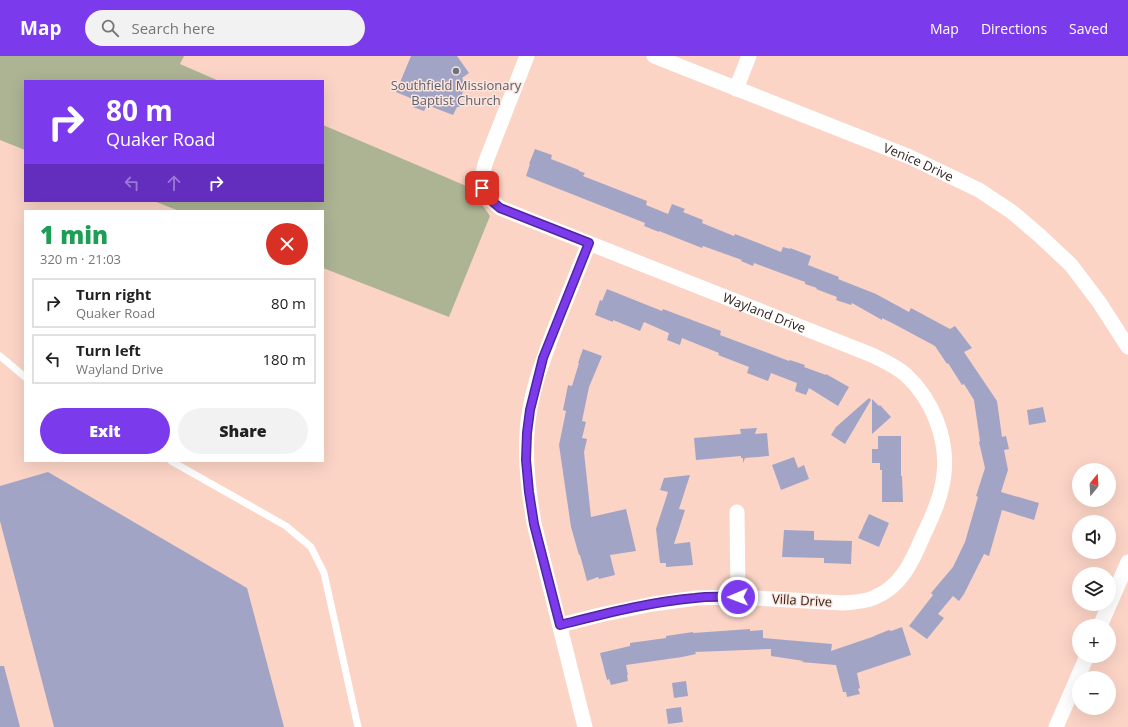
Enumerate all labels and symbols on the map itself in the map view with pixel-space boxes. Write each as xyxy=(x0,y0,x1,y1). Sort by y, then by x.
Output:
marker: Southfield Missionary Baptist Church xyxy=(451,66,461,76)
place label: Southfield Missionary Baptist Church xyxy=(391,76,522,109)
street label: Venice Drive xyxy=(881,138,957,186)
pin xyxy=(465,171,499,205)
street label: Wayland Drive xyxy=(720,288,808,337)
north arrow xyxy=(1072,463,1116,507)
position arrow xyxy=(717,576,759,618)
street label: Villa Drive xyxy=(772,589,832,611)

